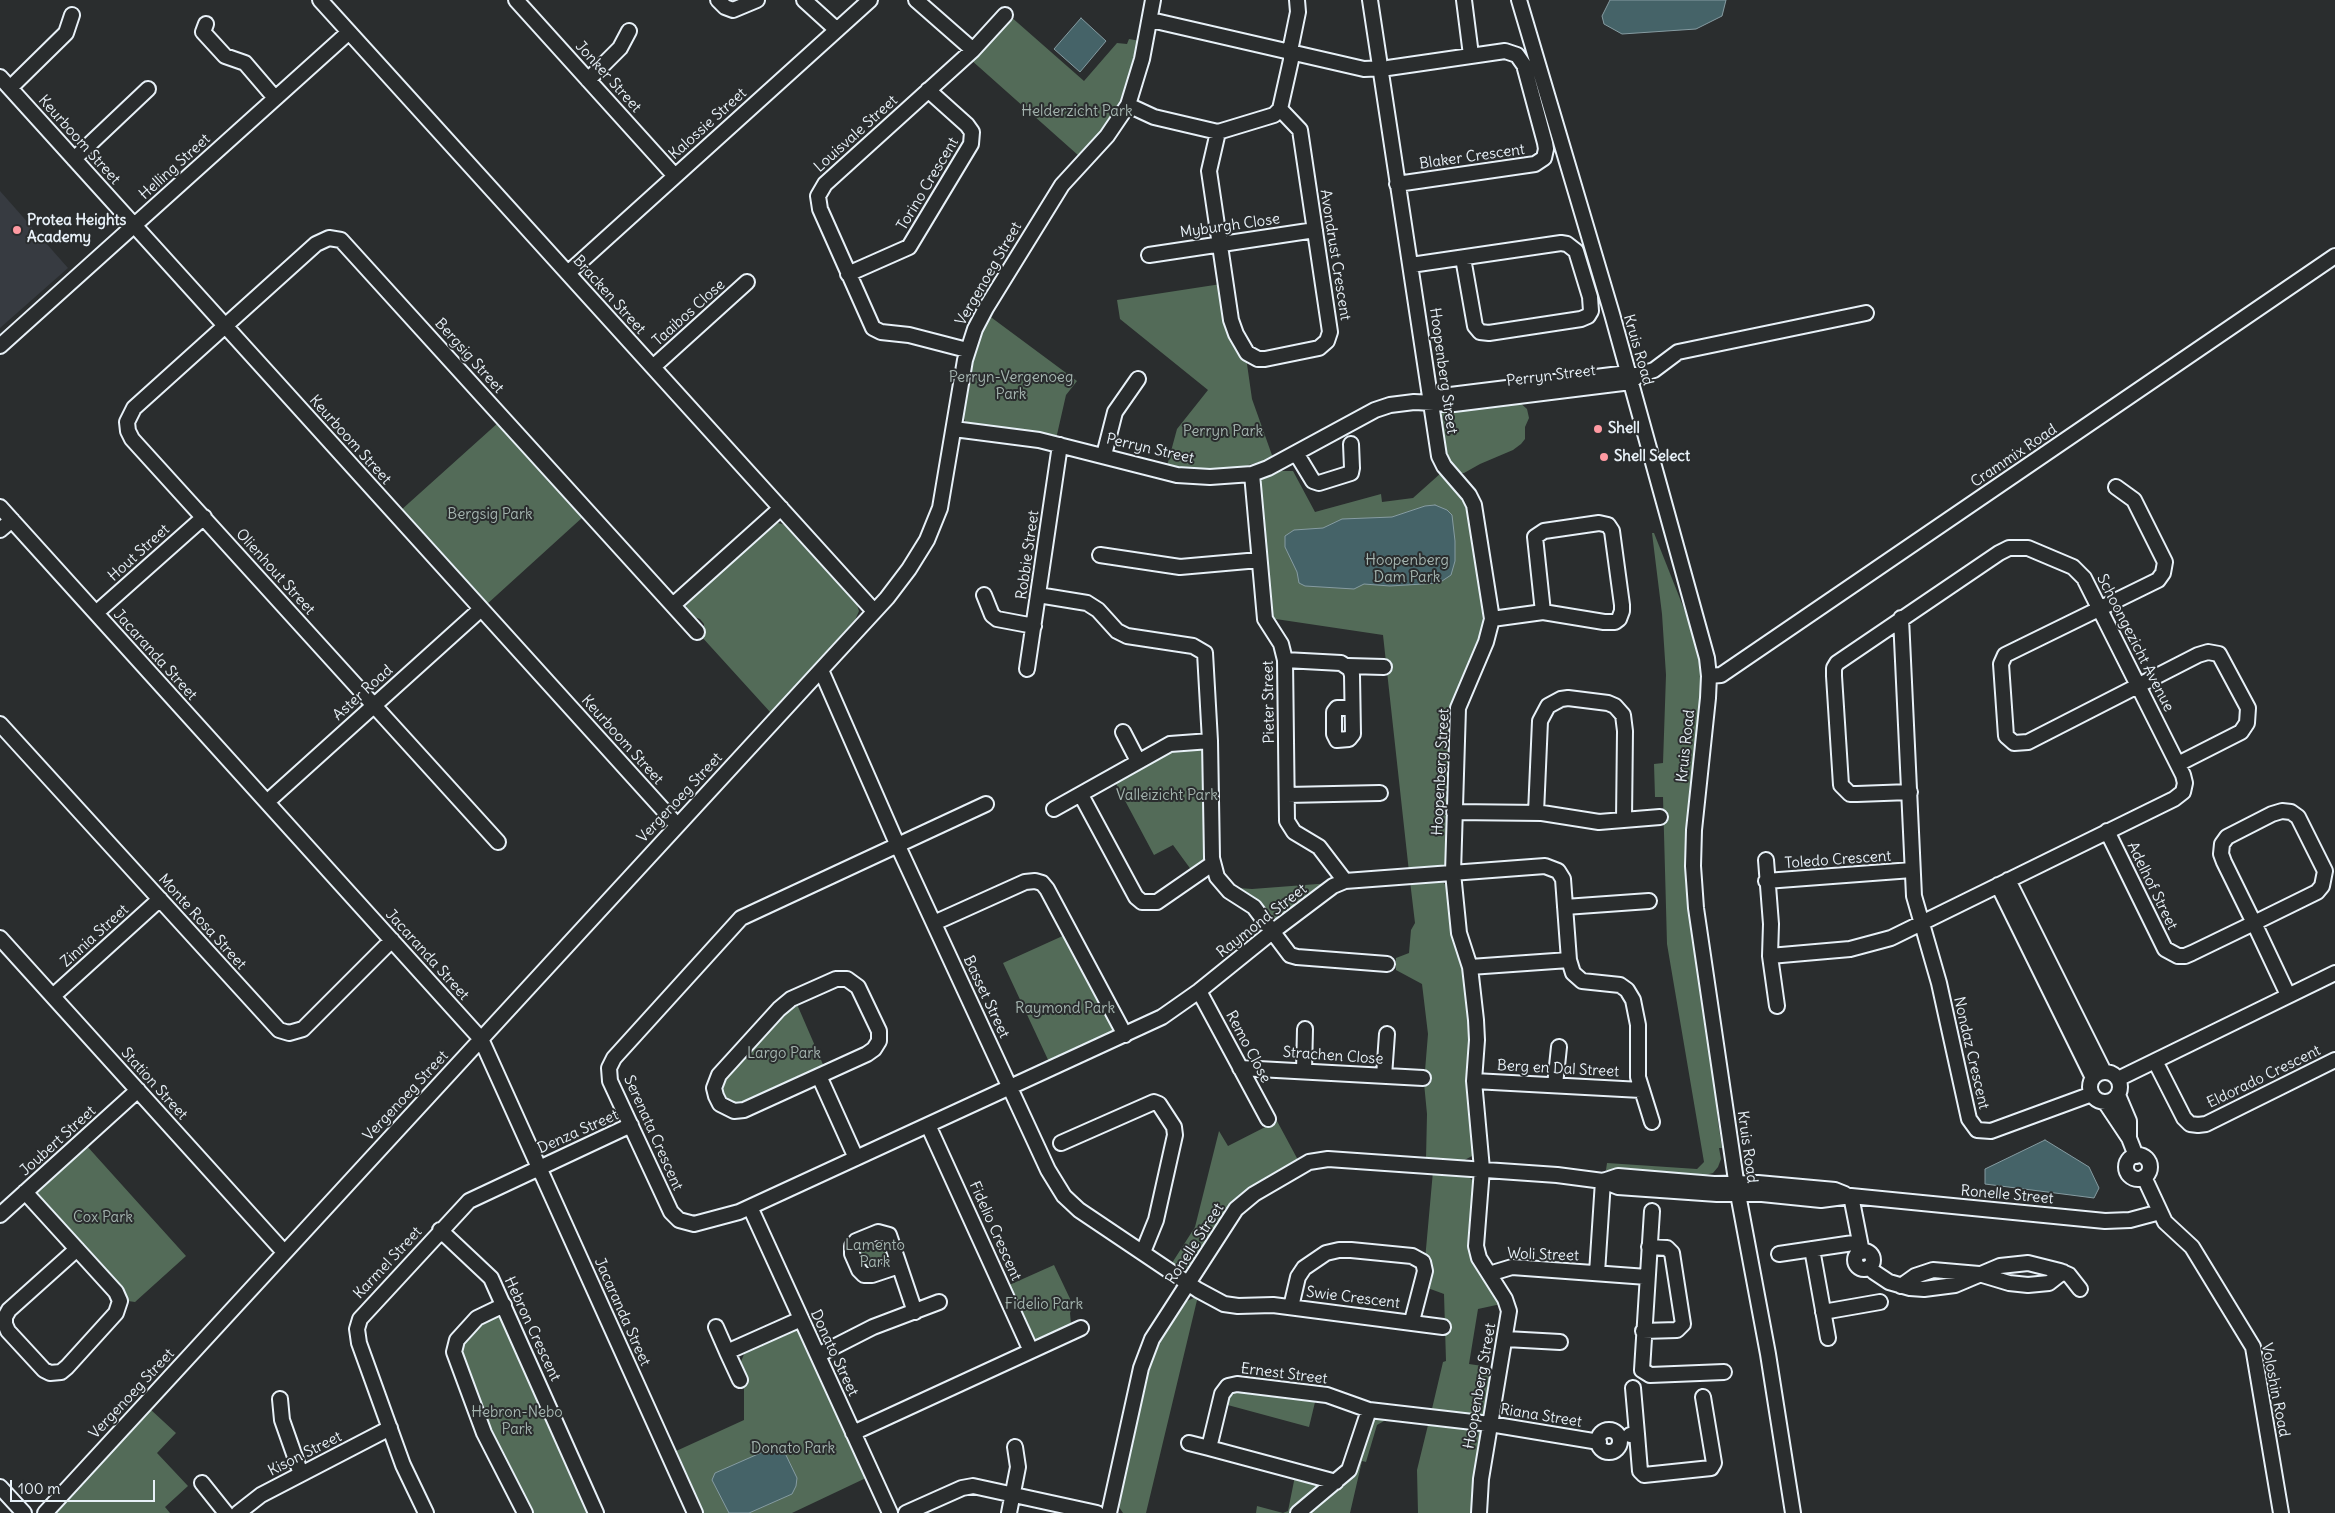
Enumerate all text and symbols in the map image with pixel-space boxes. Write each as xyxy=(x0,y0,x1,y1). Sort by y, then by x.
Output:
street label: Jonker Street xyxy=(571,38,645,116)
street label: Kalossie Street xyxy=(665,84,751,164)
street label: Keurboom Street xyxy=(34,92,124,188)
street label: Louisvale Street xyxy=(811,92,901,176)
park label: Helderzicht Park xyxy=(1021,103,1133,121)
street label: Helling Street xyxy=(136,130,214,204)
street label: Torino Crescent xyxy=(893,134,963,234)
street label: Blaker Crescent xyxy=(1418,141,1526,173)
street label: Avondrust Crescent xyxy=(1316,188,1354,322)
street label: Myburgh Close xyxy=(1179,210,1281,242)
place label: Protea Heights Academy xyxy=(27,212,126,247)
street label: Vergenoeg Street xyxy=(952,219,1026,329)
marker: Protea Heights Academy xyxy=(11,224,23,236)
street label: Bracken Street xyxy=(569,252,649,338)
street label: Taaibos Close xyxy=(649,276,729,350)
street label: Hoopenberg Street xyxy=(1425,307,1461,435)
street label: Kruis Road xyxy=(1619,312,1657,388)
street label: Bergsig Street xyxy=(431,315,507,397)
street label: Perryn Street xyxy=(1505,362,1597,390)
park label: Perryn-Vergenoeg Park xyxy=(949,369,1073,404)
street label: Keurboom Street xyxy=(305,392,395,488)
place label: Shell xyxy=(1608,420,1640,438)
street label: Crammix Road xyxy=(1967,421,2061,491)
park label: Perryn Park xyxy=(1183,423,1263,441)
marker: Shell xyxy=(1592,423,1604,435)
street label: Perryn Street xyxy=(1104,430,1196,468)
place label: Shell Select xyxy=(1614,448,1690,466)
marker: Shell Select xyxy=(1598,451,1610,463)
park label: Bergsig Park xyxy=(447,506,533,524)
street label: Robbie Street xyxy=(1013,509,1043,601)
street label: Hout Street xyxy=(105,521,173,585)
street label: Olienhout Street xyxy=(232,525,318,619)
park label: Hoopenberg Dam Park xyxy=(1365,552,1449,587)
street label: Schoongezicht Avenue xyxy=(2092,571,2178,715)
street label: Jacaranda Street xyxy=(109,606,201,704)
street label: Pieter Street xyxy=(1259,660,1279,744)
street label: Aster Road xyxy=(329,661,397,725)
street label: Keurboom Street xyxy=(577,692,667,788)
street label: Hoopenberg Street xyxy=(1429,708,1453,836)
street label: Kruis Road xyxy=(1673,709,1699,783)
street label: Vergenoeg Street xyxy=(634,749,726,847)
park label: Valleizicht Park xyxy=(1116,787,1218,805)
street label: Adelhof Street xyxy=(2123,839,2181,933)
street label: Toledo Crescent xyxy=(1784,847,1892,873)
street label: Monte Rosa Street xyxy=(154,870,250,974)
street label: Raymond Street xyxy=(1213,880,1311,962)
street label: Zinnia Street xyxy=(57,901,133,971)
street label: Jacaranda Street xyxy=(381,906,473,1004)
street label: Basset Street xyxy=(959,953,1013,1041)
street label: Nondaz Crescent xyxy=(1949,995,1993,1111)
park label: Raymond Park xyxy=(1015,1000,1115,1018)
street label: Remo Close xyxy=(1222,1008,1274,1086)
street label: Eldorado Crescent xyxy=(2204,1042,2324,1112)
street label: Station Street xyxy=(117,1044,191,1124)
street label: Strachen Close xyxy=(1282,1044,1384,1068)
park label: Largo Park xyxy=(747,1045,821,1063)
street label: Vergenoeg Street xyxy=(360,1047,452,1145)
street label: Berg en Dal Street xyxy=(1496,1057,1620,1081)
street label: Serenata Crescent xyxy=(620,1073,686,1193)
street label: Joubert Street xyxy=(16,1102,100,1180)
street label: Denza Street xyxy=(535,1106,621,1158)
street label: Kruis Road xyxy=(1733,1110,1761,1184)
street label: Fidelio Crescent xyxy=(965,1179,1025,1283)
street label: Ronelle Street xyxy=(1960,1182,2054,1208)
street label: Ronelle Street xyxy=(1162,1200,1228,1288)
park label: Cox Park xyxy=(73,1209,133,1227)
street label: Karmel Street xyxy=(350,1223,426,1303)
park label: Lamento Park xyxy=(845,1237,905,1272)
street label: Woli Street xyxy=(1507,1245,1579,1265)
street label: Jacaranda Street xyxy=(590,1255,654,1369)
street label: Hebron Crescent xyxy=(500,1274,564,1384)
street label: Swie Crescent xyxy=(1305,1283,1401,1313)
park label: Fidelio Park xyxy=(1005,1296,1083,1314)
street label: Donato Street xyxy=(806,1307,862,1399)
street label: Hoopenberg Street xyxy=(1460,1322,1500,1450)
street label: Voloshin Road xyxy=(2257,1342,2293,1438)
street label: Vergenoeg Street xyxy=(86,1345,178,1443)
street label: Ernest Street xyxy=(1240,1360,1328,1388)
street label: Riana Street xyxy=(1499,1401,1583,1431)
park label: Hebron-Nebo Park xyxy=(471,1404,563,1439)
street label: Kison Street xyxy=(265,1428,345,1480)
park label: Donato Park xyxy=(751,1440,835,1458)
scale bar xyxy=(12,1470,158,1502)
text: 100 m xyxy=(18,1479,60,1498)

